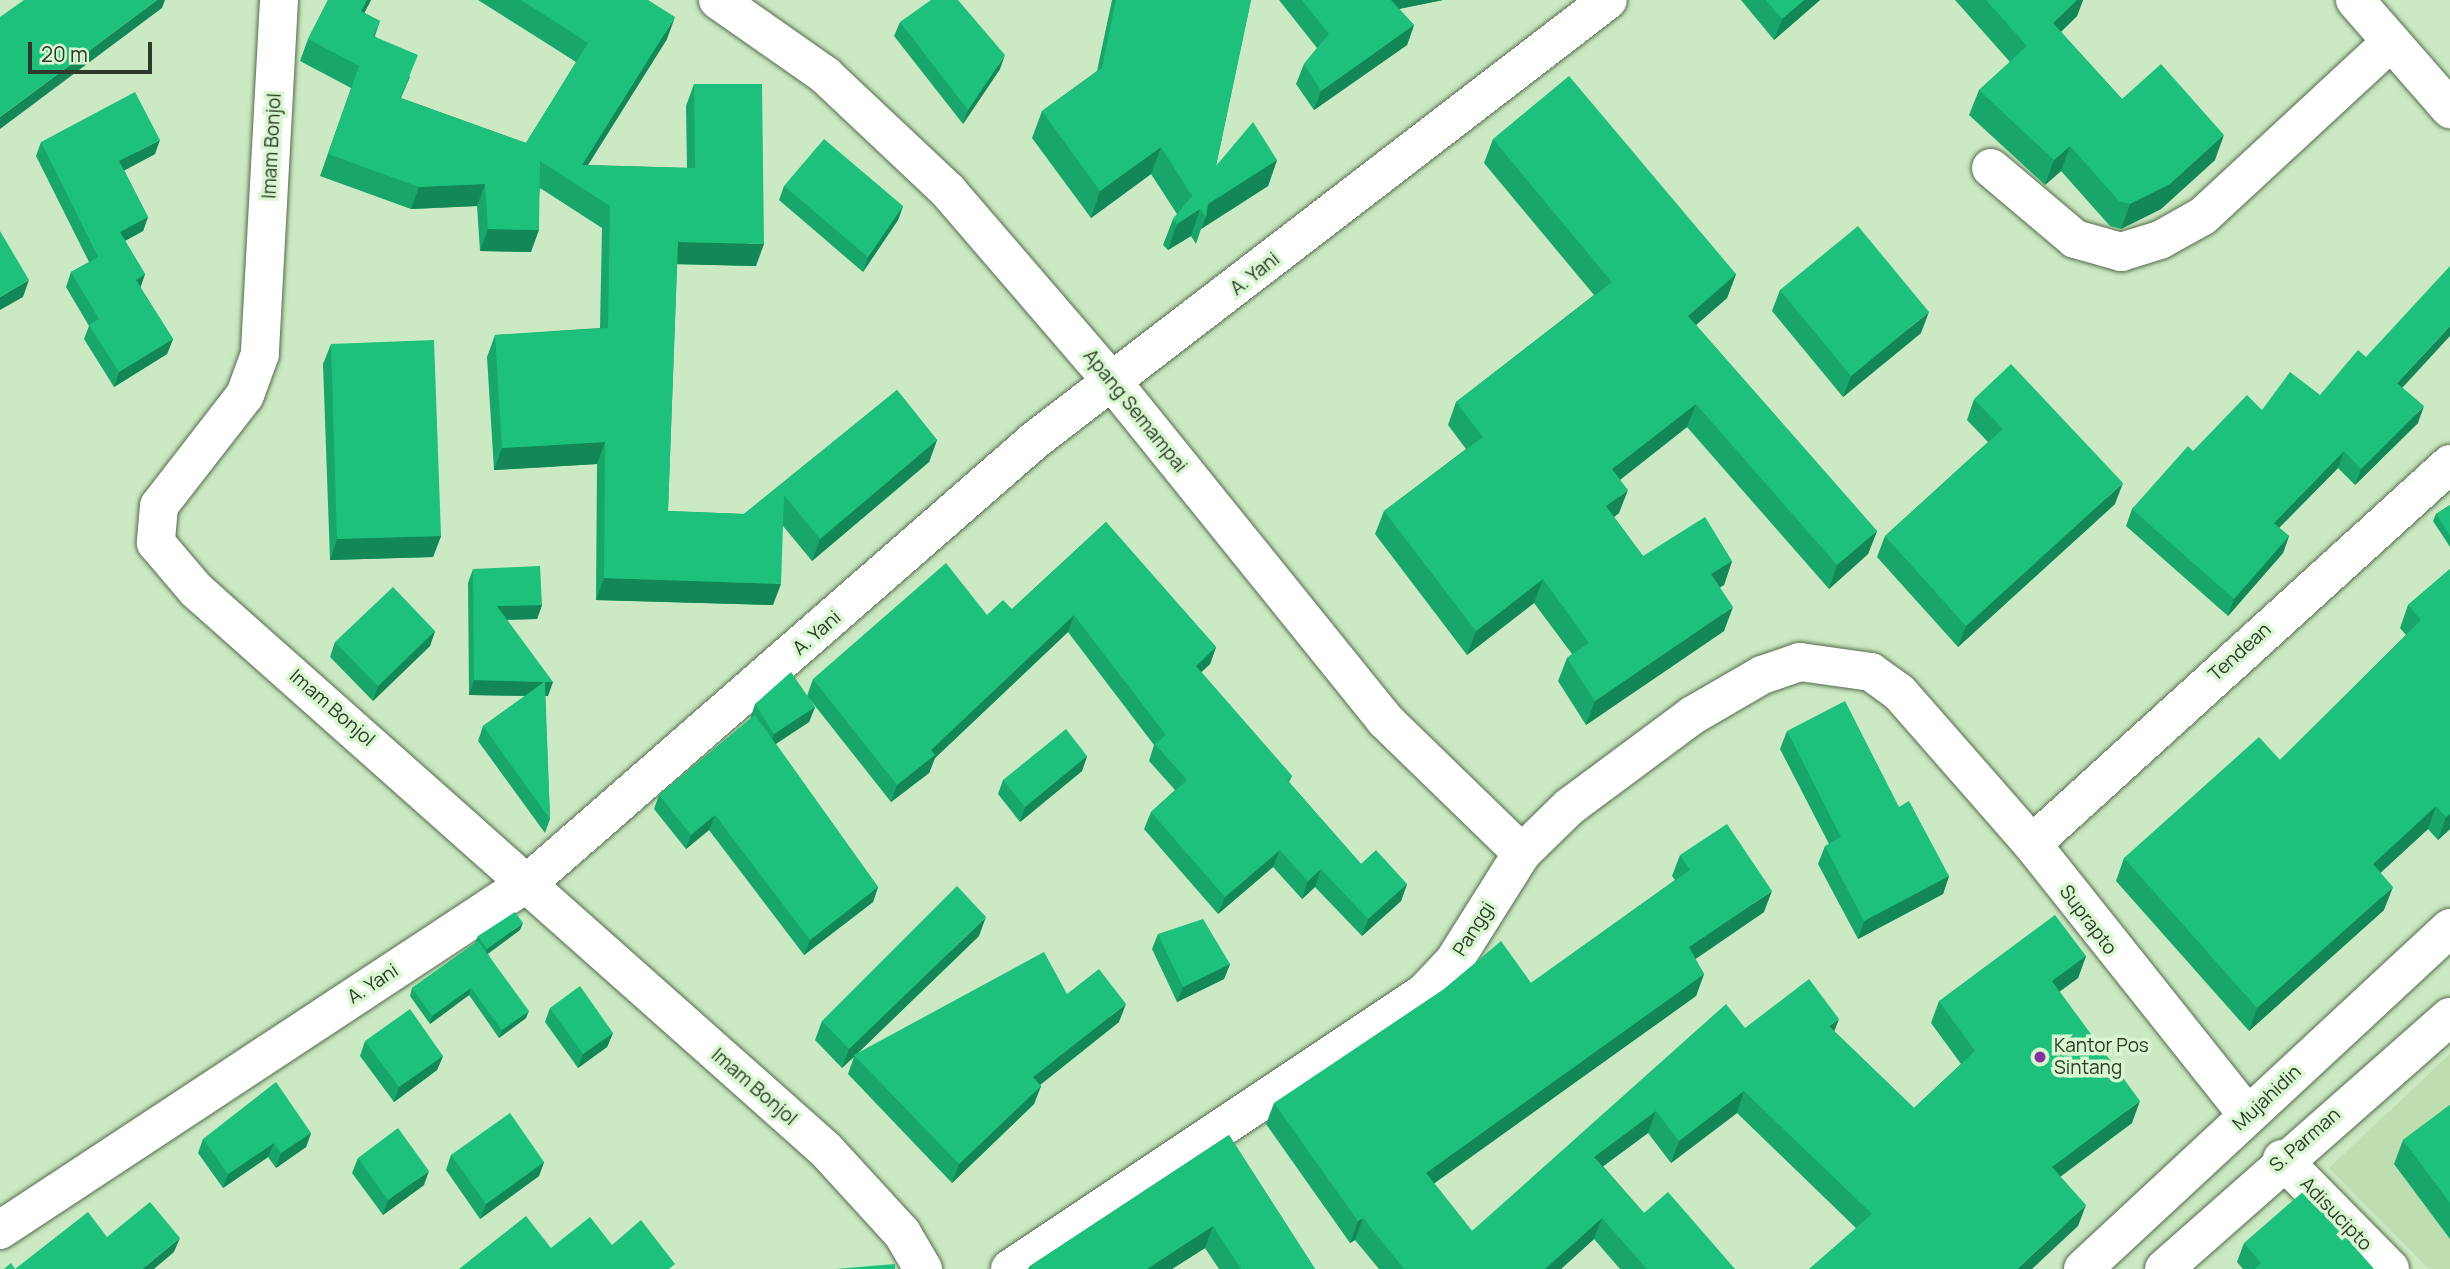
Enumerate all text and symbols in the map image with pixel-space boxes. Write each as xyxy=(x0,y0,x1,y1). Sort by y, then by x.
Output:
scale bar xyxy=(32,28,156,72)
text: 20 m xyxy=(41,40,88,68)
street label: Imam Bonjol xyxy=(258,93,286,199)
street label: A. Yani xyxy=(1226,248,1284,300)
street label: Apang Semampai xyxy=(1078,345,1192,477)
street label: A. Yani xyxy=(788,606,846,660)
street label: Tendean xyxy=(2204,618,2276,686)
street label: Imam Bonjol xyxy=(285,665,379,751)
street label: Suprapto xyxy=(2055,881,2121,959)
street label: Panggi xyxy=(1448,898,1500,960)
street label: A. Yani xyxy=(343,959,403,1009)
place label: Kantor Pos Sintang xyxy=(2054,1035,2149,1079)
street label: Imam Bonjol xyxy=(707,1044,801,1130)
marker: Kantor Pos Sintang xyxy=(2032,1049,2048,1065)
street label: Mujahidin xyxy=(2228,1061,2306,1135)
street label: S. Parman xyxy=(2265,1103,2345,1177)
street label: Adisucipto xyxy=(2295,1172,2377,1256)

